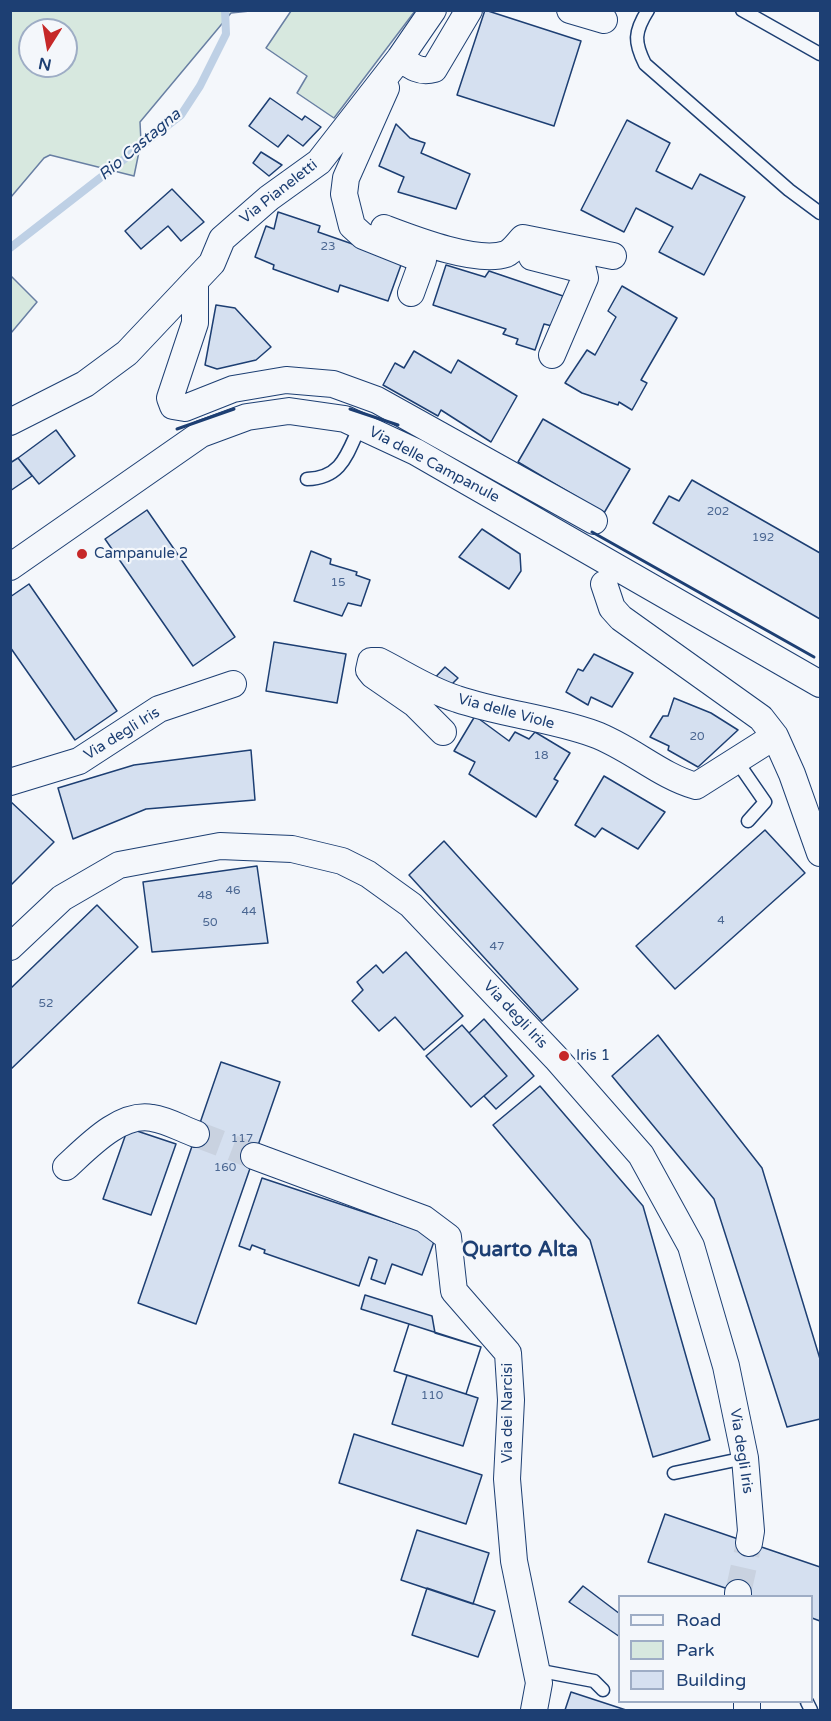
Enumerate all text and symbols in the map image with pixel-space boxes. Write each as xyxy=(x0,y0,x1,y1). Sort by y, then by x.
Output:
north arrow xyxy=(18,18,78,78)
text: N xyxy=(37,53,53,75)
water label: Rio Castagna xyxy=(95,105,185,185)
street label: Via Pianeletti xyxy=(237,156,321,228)
house number: 23 xyxy=(320,240,336,254)
street label: Via delle Campanule xyxy=(366,423,502,507)
house number: 202 xyxy=(707,505,729,519)
house number: 192 xyxy=(752,531,774,545)
place label: Campanule 2 xyxy=(94,545,188,563)
marker: Campanule 2 xyxy=(75,547,89,561)
house number: 15 xyxy=(330,576,346,590)
street label: Via delle Viole xyxy=(456,690,556,734)
street label: Via degli Iris xyxy=(81,704,163,764)
house number: 20 xyxy=(689,730,705,744)
house number: 18 xyxy=(533,749,549,763)
house number: 46 xyxy=(225,884,241,898)
house number: 48 xyxy=(197,889,213,903)
house number: 44 xyxy=(241,905,257,919)
house number: 4 xyxy=(717,914,725,928)
house number: 50 xyxy=(202,916,218,930)
house number: 47 xyxy=(489,940,505,954)
street label: Via degli Iris xyxy=(479,977,551,1053)
house number: 52 xyxy=(38,997,54,1011)
place label: Iris 1 xyxy=(576,1047,610,1065)
marker: Iris 1 xyxy=(557,1049,571,1063)
house number: 117 xyxy=(231,1132,253,1146)
house number: 160 xyxy=(214,1161,236,1175)
district label: Quarto Alta xyxy=(462,1237,578,1263)
street label: Via dei Narcisi xyxy=(499,1363,517,1463)
house number: 110 xyxy=(421,1389,443,1403)
street label: Via degli Iris xyxy=(725,1407,757,1495)
legend xyxy=(618,1595,813,1703)
text: Road xyxy=(676,1609,721,1631)
text: Park xyxy=(676,1639,714,1661)
text: Building xyxy=(676,1669,746,1691)

